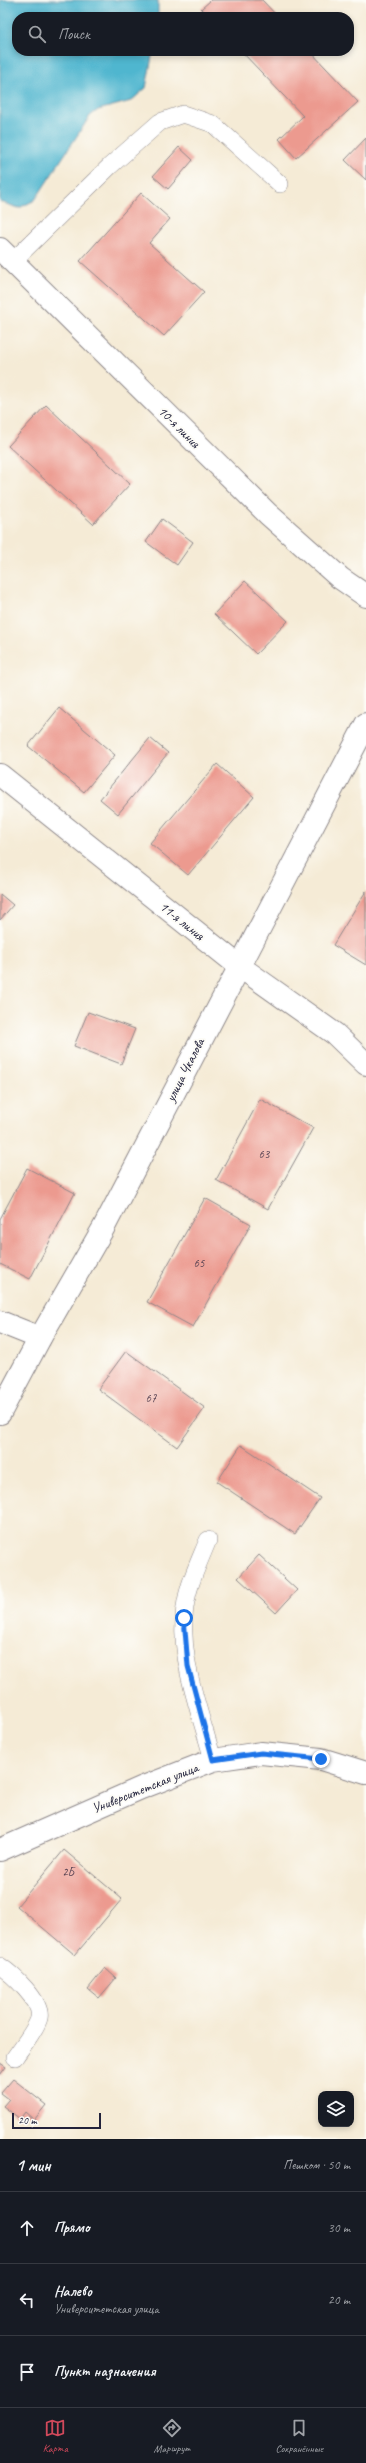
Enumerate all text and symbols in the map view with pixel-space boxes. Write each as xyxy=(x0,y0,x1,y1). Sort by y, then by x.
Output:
search box xyxy=(12,12,354,56)
icon: search xyxy=(26,23,48,45)
text: Поиск xyxy=(58,25,90,44)
street label: 10-я линия xyxy=(154,402,204,452)
street label: 11-я линия xyxy=(156,898,208,945)
street label: улица Чкалова xyxy=(161,1034,209,1105)
house number: 63 xyxy=(259,1146,271,1162)
house number: 65 xyxy=(194,1255,205,1271)
house number: 67 xyxy=(146,1390,157,1406)
route start xyxy=(175,1609,193,1627)
route end xyxy=(312,1750,330,1768)
street label: Университетская улица xyxy=(90,1759,202,1817)
house number: 2Б xyxy=(62,1864,76,1880)
map controls xyxy=(318,2091,354,2127)
button: layers xyxy=(318,2091,354,2127)
scale bar xyxy=(12,2111,101,2130)
text: 20 m xyxy=(18,2113,37,2127)
text: 1 мин xyxy=(16,2155,51,2176)
text: Пешком · 50 m xyxy=(283,2157,350,2173)
icon: ahead xyxy=(16,2217,38,2239)
text: Прямо xyxy=(54,2218,90,2237)
text: 30 m xyxy=(328,2220,350,2236)
text: Налево xyxy=(54,2282,92,2301)
icon: left xyxy=(16,2289,38,2311)
text: 20 m xyxy=(328,2292,350,2308)
text: Университетская улица xyxy=(54,2301,159,2317)
icon: arrive xyxy=(16,2361,38,2383)
text: Пункт назначения xyxy=(54,2362,156,2381)
tab: Карта xyxy=(43,2417,68,2455)
tab: Маршрут xyxy=(154,2417,190,2455)
tab: Сохранённые xyxy=(275,2417,323,2455)

